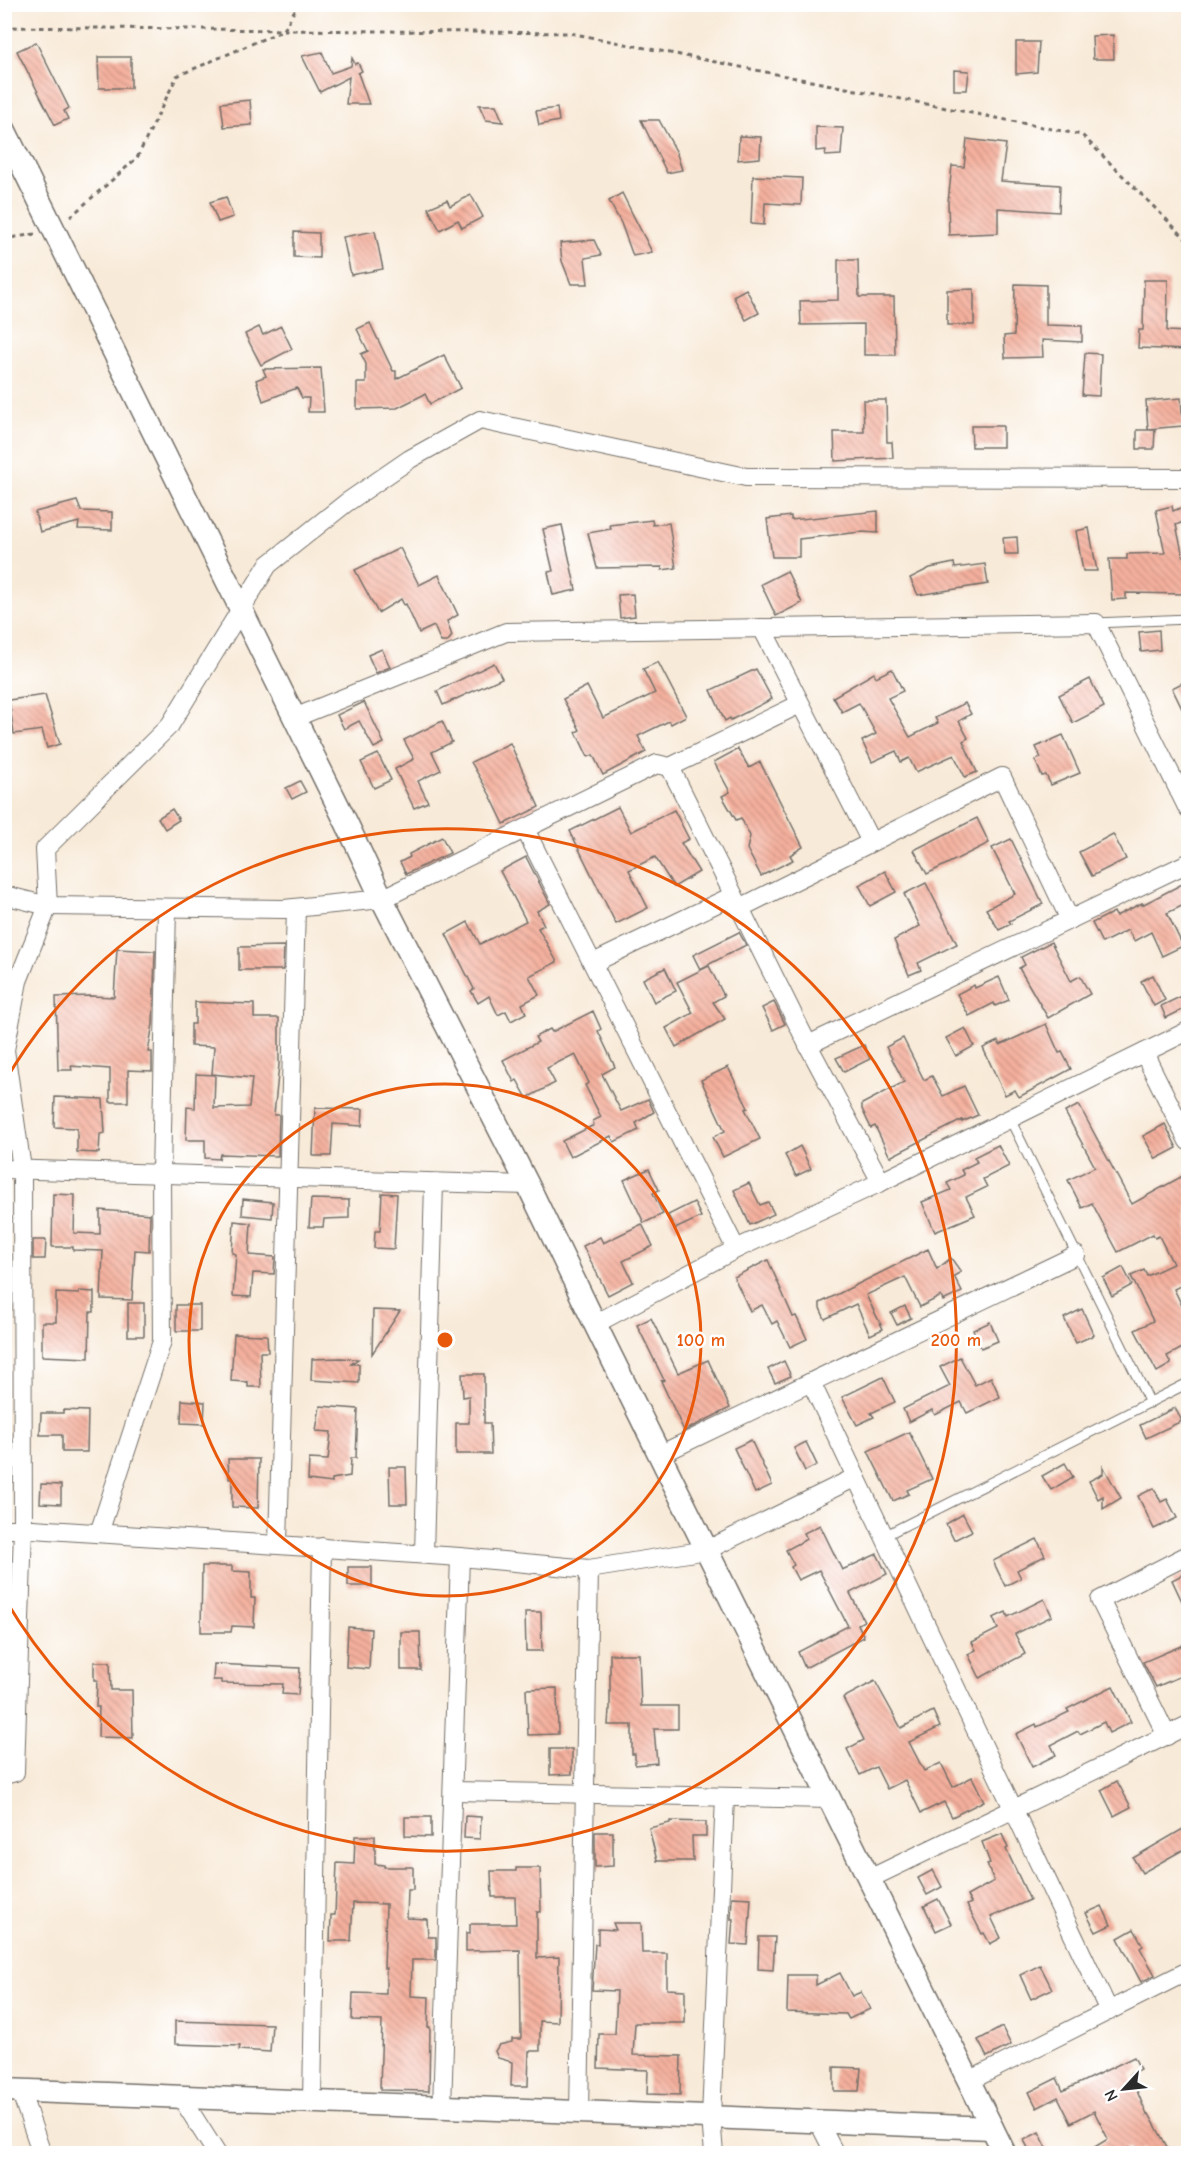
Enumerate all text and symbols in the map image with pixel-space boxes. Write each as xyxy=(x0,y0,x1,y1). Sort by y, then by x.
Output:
centre of rings xyxy=(435,1330,455,1350)
text: 100 m xyxy=(677,1330,725,1351)
text: 200 m xyxy=(931,1330,981,1351)
north arrow xyxy=(1094,2059,1154,2119)
text: N xyxy=(1101,2087,1122,2104)

